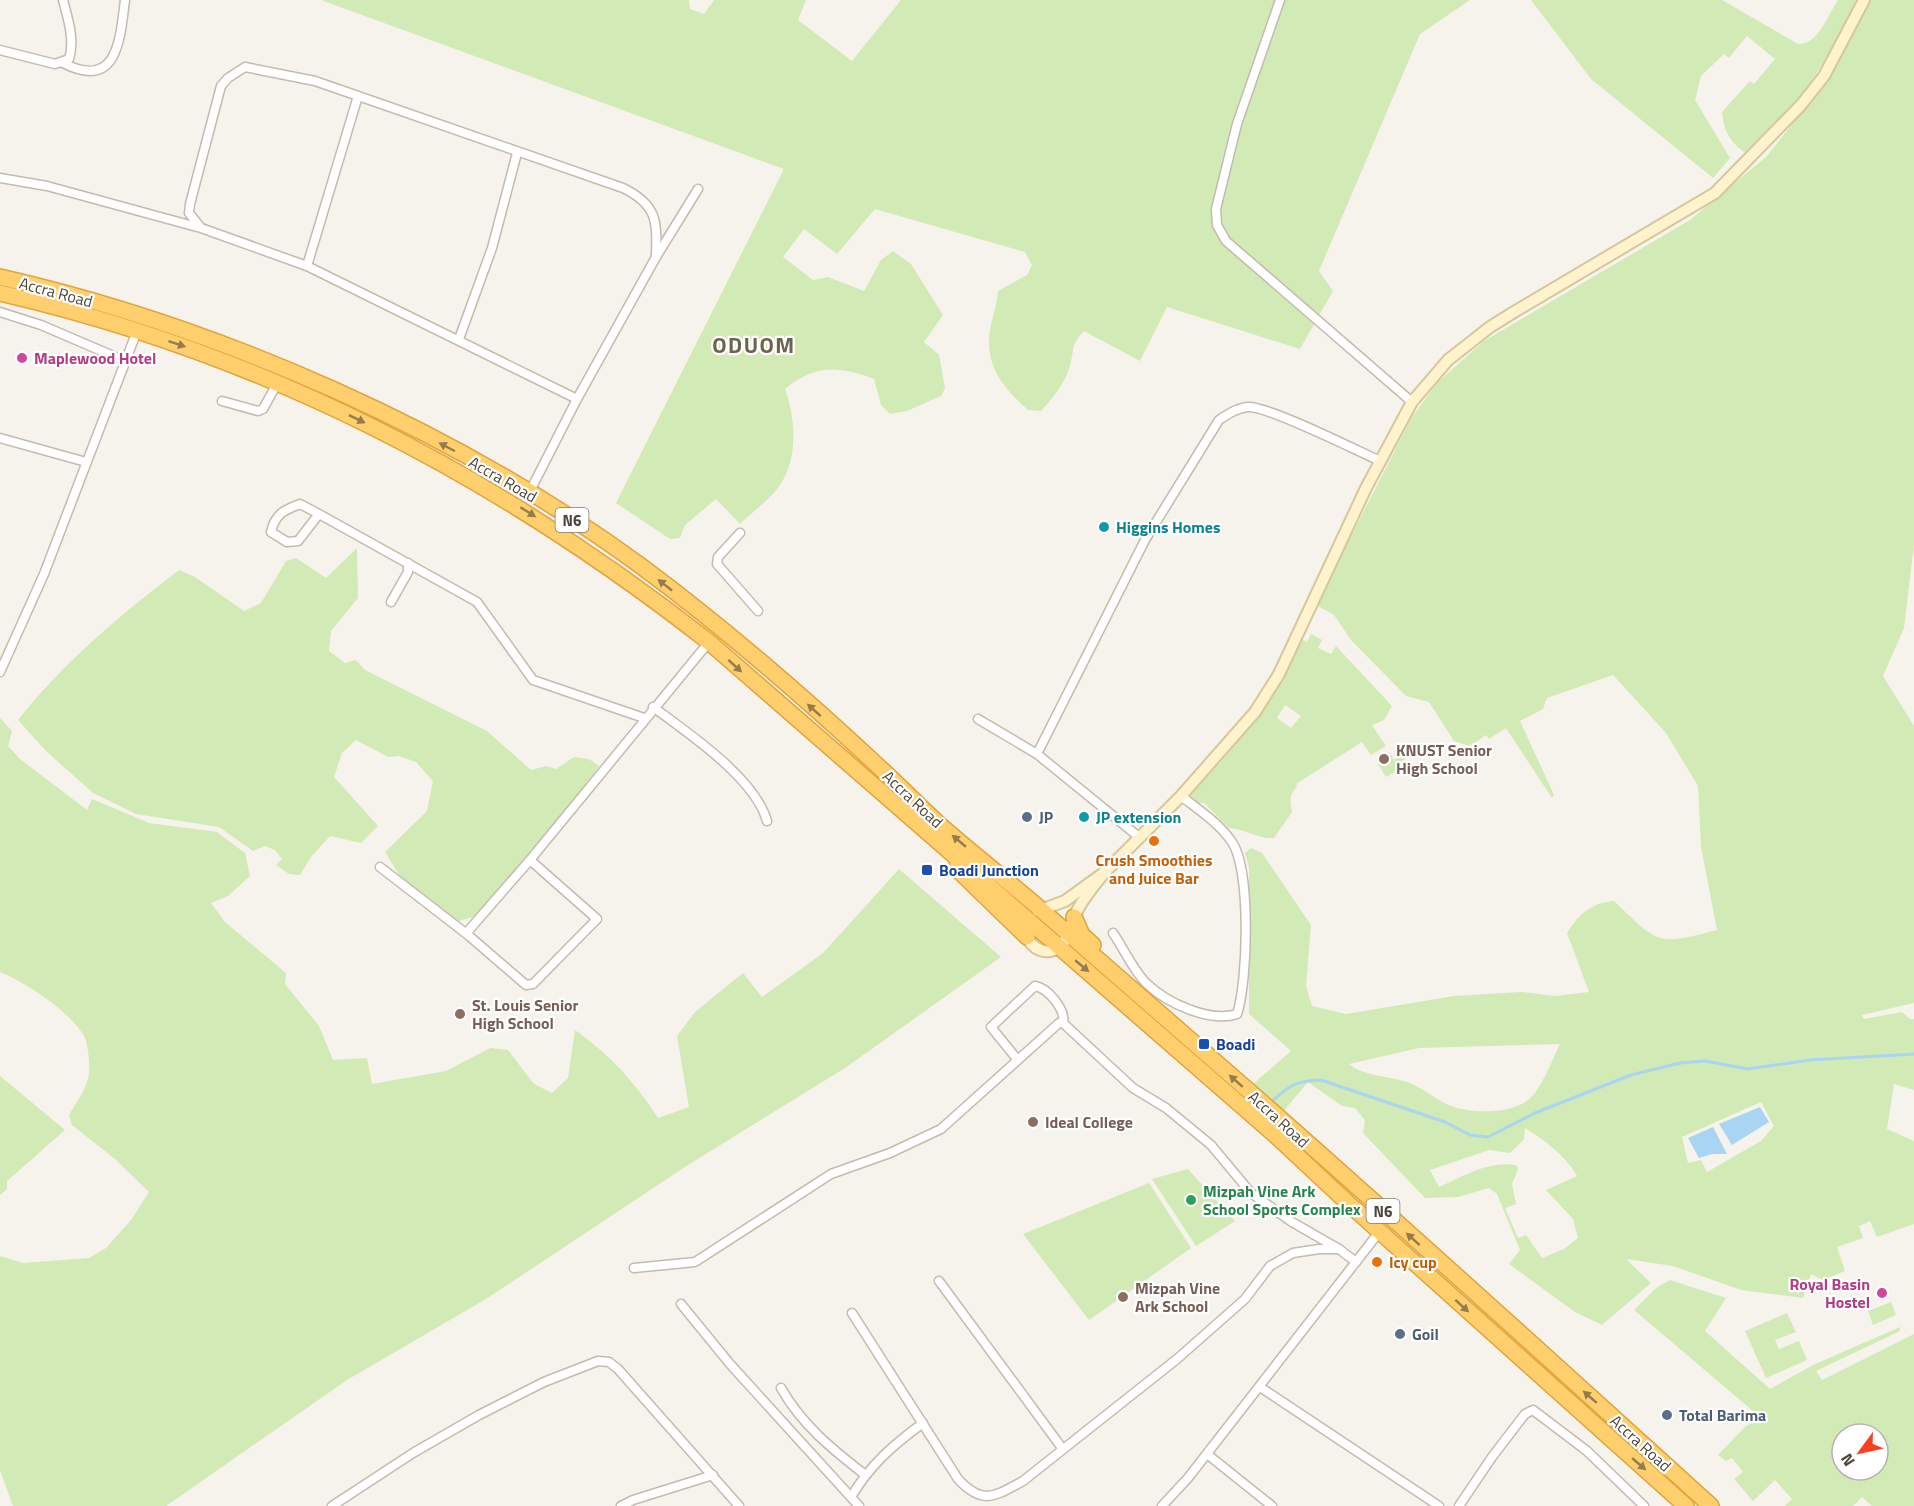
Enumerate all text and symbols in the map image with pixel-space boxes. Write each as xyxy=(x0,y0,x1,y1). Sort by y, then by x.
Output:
street label: Accra Road xyxy=(17,271,95,313)
district label: ODUOM xyxy=(712,328,796,362)
one-way arrow xyxy=(168,340,186,350)
place label: Maplewood Hotel xyxy=(34,346,156,370)
marker: Maplewood Hotel xyxy=(15,351,29,365)
one-way arrow xyxy=(349,414,366,423)
one-way arrow xyxy=(439,442,456,452)
street label: Accra Road xyxy=(465,450,541,508)
one-way arrow xyxy=(520,507,536,518)
road number: N6 xyxy=(556,508,588,532)
place label: Higgins Homes xyxy=(1116,515,1220,539)
marker: Higgins Homes xyxy=(1097,520,1111,534)
one-way arrow xyxy=(657,579,673,591)
one-way arrow xyxy=(728,659,743,673)
one-way arrow xyxy=(808,704,822,718)
place label: KNUST Senior High School xyxy=(1396,738,1492,780)
marker: KNUST Senior High School xyxy=(1377,752,1391,766)
street label: Accra Road xyxy=(877,765,949,833)
place label: JP xyxy=(1039,805,1054,829)
place label: JP extension xyxy=(1096,805,1181,829)
marker: JP xyxy=(1020,810,1034,824)
marker: JP extension xyxy=(1077,810,1091,824)
marker: Crush Smoothies and Juice Bar xyxy=(1147,834,1161,848)
one-way arrow xyxy=(952,835,967,848)
place label: Crush Smoothies and Juice Bar xyxy=(1095,848,1213,890)
place label: Boadi Junction xyxy=(939,858,1039,882)
marker: Boadi Junction xyxy=(920,863,934,877)
one-way arrow xyxy=(1074,960,1090,973)
place label: St. Louis Senior High School xyxy=(472,993,579,1035)
marker: St. Louis Senior High School xyxy=(453,1007,467,1021)
place label: Boadi xyxy=(1216,1032,1255,1056)
marker: Boadi xyxy=(1197,1037,1211,1051)
one-way arrow xyxy=(1229,1075,1244,1088)
street label: Accra Road xyxy=(1243,1085,1315,1153)
place label: Ideal College xyxy=(1045,1110,1133,1134)
marker: Ideal College xyxy=(1026,1115,1040,1129)
place label: Mizpah Vine Ark School Sports Complex xyxy=(1203,1179,1361,1221)
marker: Mizpah Vine Ark School Sports Complex xyxy=(1184,1193,1198,1207)
road number: N6 xyxy=(1366,1199,1400,1223)
one-way arrow xyxy=(1406,1233,1421,1246)
place label: Icy cup xyxy=(1389,1250,1437,1274)
marker: Icy cup xyxy=(1370,1255,1384,1269)
place label: Royal Basin Hostel xyxy=(1790,1272,1870,1314)
place label: Mizpah Vine Ark School xyxy=(1135,1276,1220,1318)
marker: Royal Basin Hostel xyxy=(1875,1286,1889,1300)
marker: Mizpah Vine Ark School xyxy=(1116,1290,1130,1304)
one-way arrow xyxy=(1454,1299,1469,1312)
place label: Goil xyxy=(1412,1322,1439,1346)
marker: Goil xyxy=(1393,1327,1407,1341)
one-way arrow xyxy=(1583,1391,1598,1404)
place label: Total Barima xyxy=(1679,1403,1766,1427)
marker: Total Barima xyxy=(1660,1408,1674,1422)
street label: Accra Road xyxy=(1605,1409,1677,1477)
north arrow xyxy=(1830,1422,1890,1482)
text: N xyxy=(1834,1449,1861,1471)
one-way arrow xyxy=(1631,1457,1646,1470)

